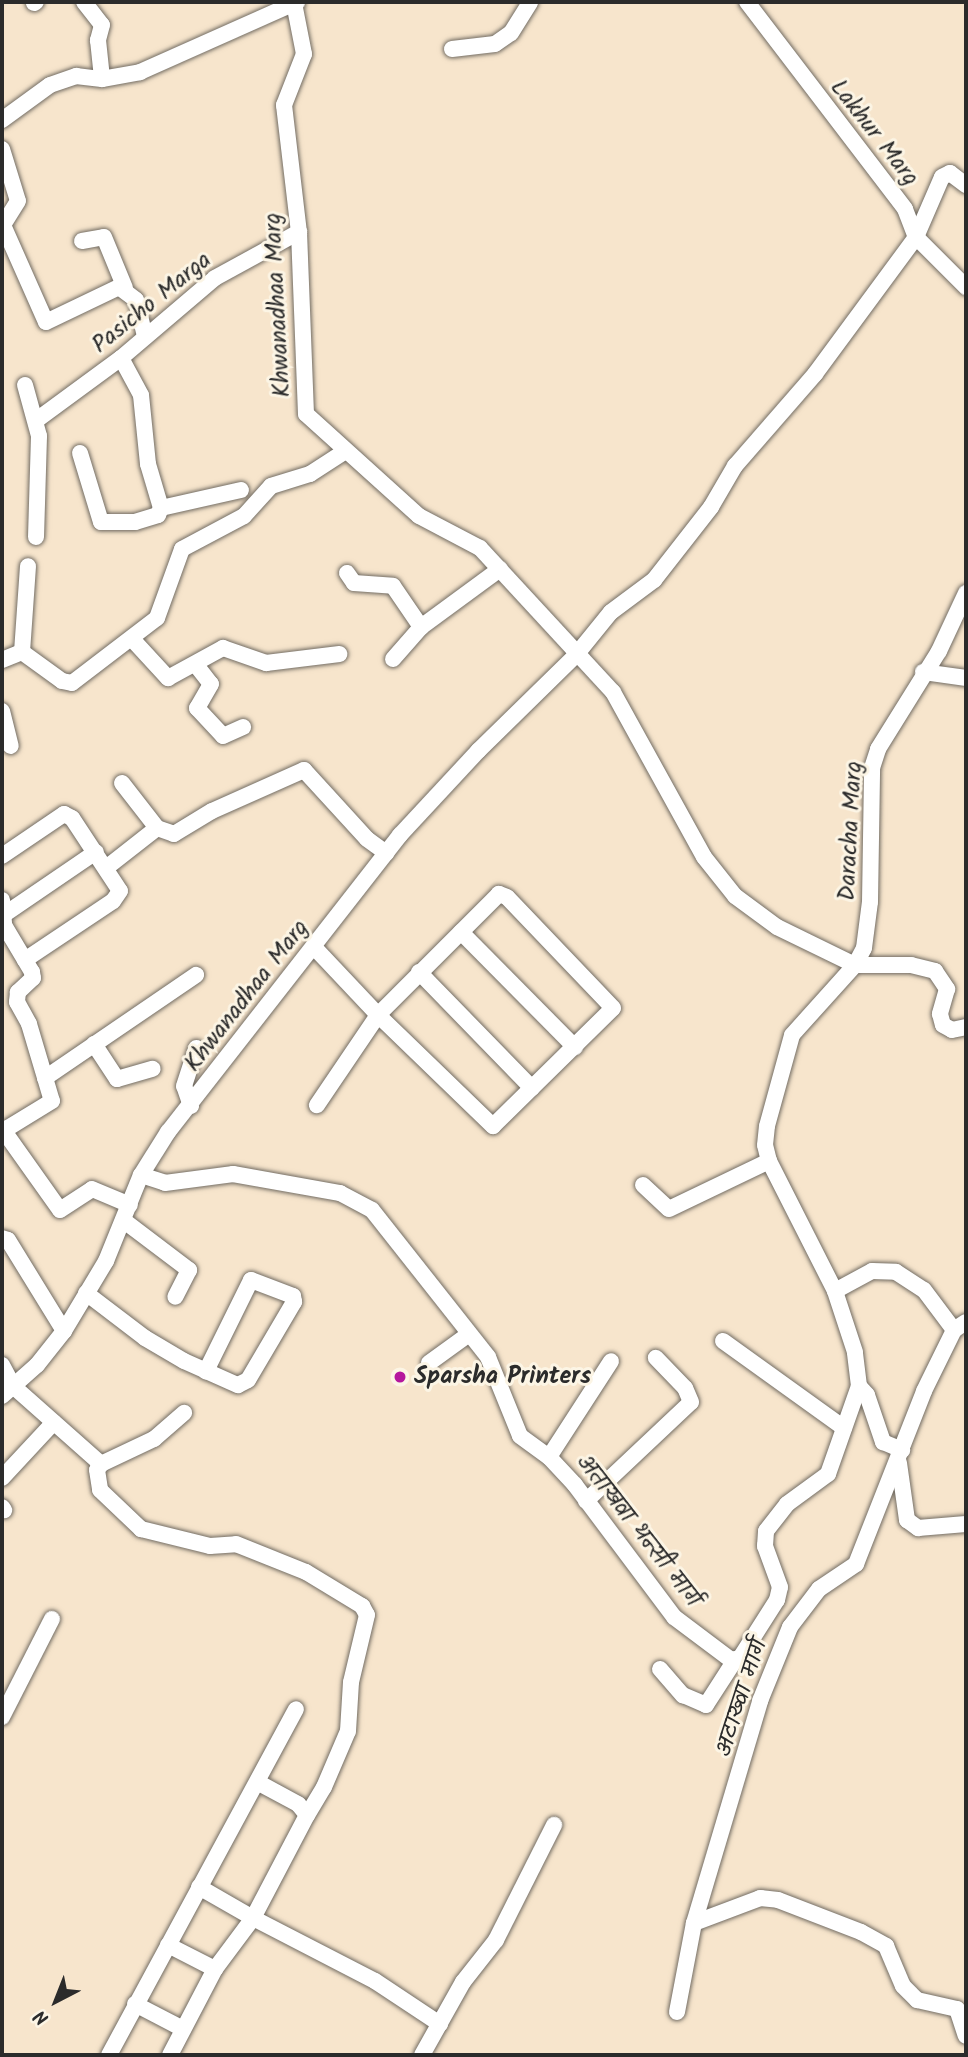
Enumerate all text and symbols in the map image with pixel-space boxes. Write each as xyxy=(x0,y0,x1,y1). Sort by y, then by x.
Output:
street label: Lakhur Marg xyxy=(824,74,924,192)
street label: Khwanadhaa Marg xyxy=(259,212,297,398)
street label: Pasicho Marga xyxy=(87,246,217,360)
street label: Daracha Marg xyxy=(833,760,869,902)
street label: Khwanadhaa Marg xyxy=(179,914,315,1078)
place label: Sparsha Printers xyxy=(414,1363,591,1391)
marker: Sparsha Printers xyxy=(392,1369,408,1385)
street label: अताखवा थन्सी मार्ग xyxy=(570,1449,706,1613)
street label: अटाख्वा मार्ग xyxy=(710,1636,774,1760)
north arrow xyxy=(21,1966,91,2036)
text: N xyxy=(27,2001,56,2032)

